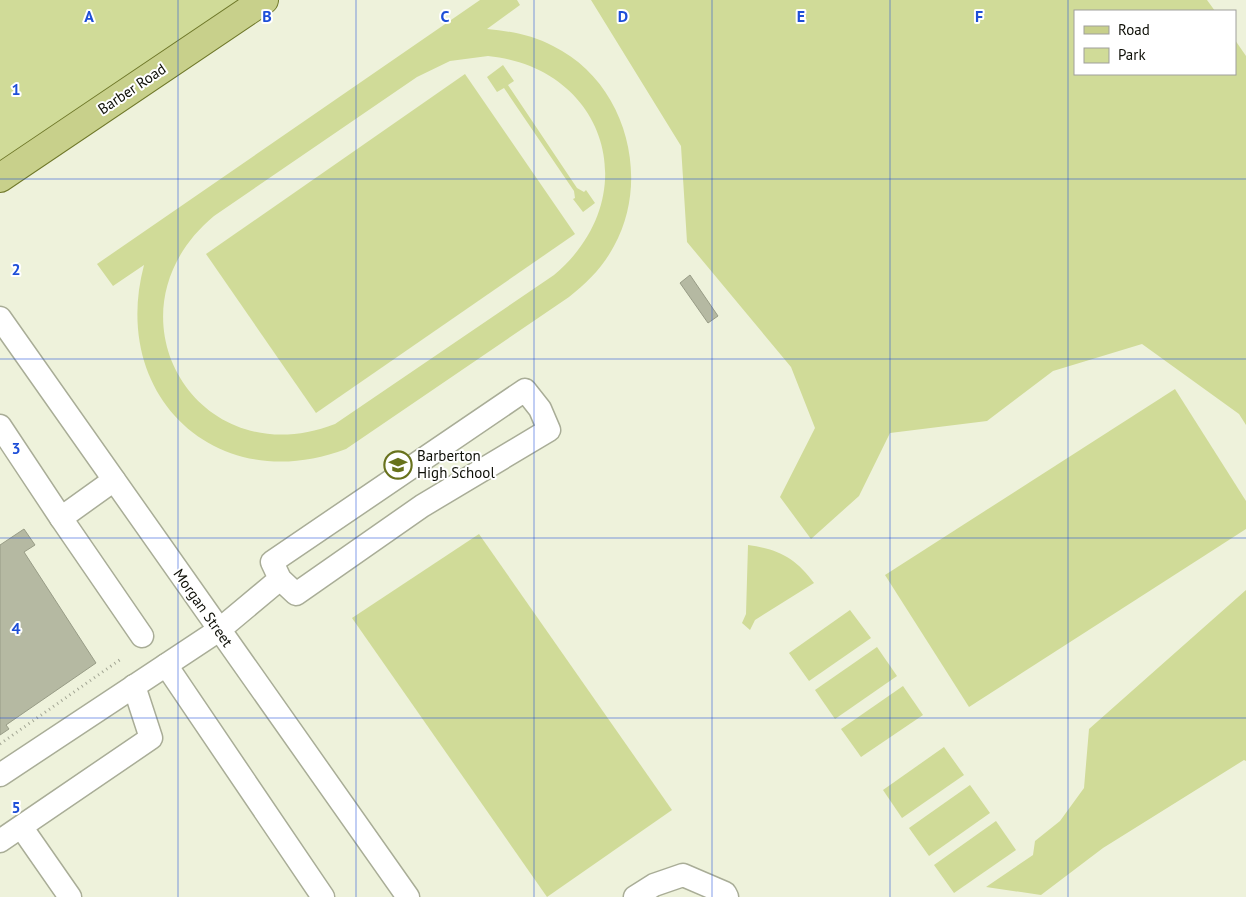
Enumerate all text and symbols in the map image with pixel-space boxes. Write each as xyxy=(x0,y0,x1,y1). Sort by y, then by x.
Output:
text: A xyxy=(84,6,94,26)
text: B xyxy=(262,6,272,26)
text: C xyxy=(441,6,450,26)
text: D xyxy=(618,6,628,26)
text: E xyxy=(797,6,805,26)
text: F xyxy=(975,6,983,26)
legend xyxy=(1074,10,1236,75)
text: Road xyxy=(1118,20,1150,39)
text: Park xyxy=(1118,45,1146,64)
street label: Barber Road xyxy=(94,59,169,118)
text: 1 xyxy=(11,79,21,99)
text: 2 xyxy=(11,259,21,279)
text: 3 xyxy=(11,438,21,458)
place label: Barberton High School xyxy=(417,446,495,482)
school or university icon: Barberton High School xyxy=(383,450,413,480)
street label: Morgan Street xyxy=(170,565,237,650)
text: 4 xyxy=(11,618,21,638)
text: 5 xyxy=(11,797,21,817)

